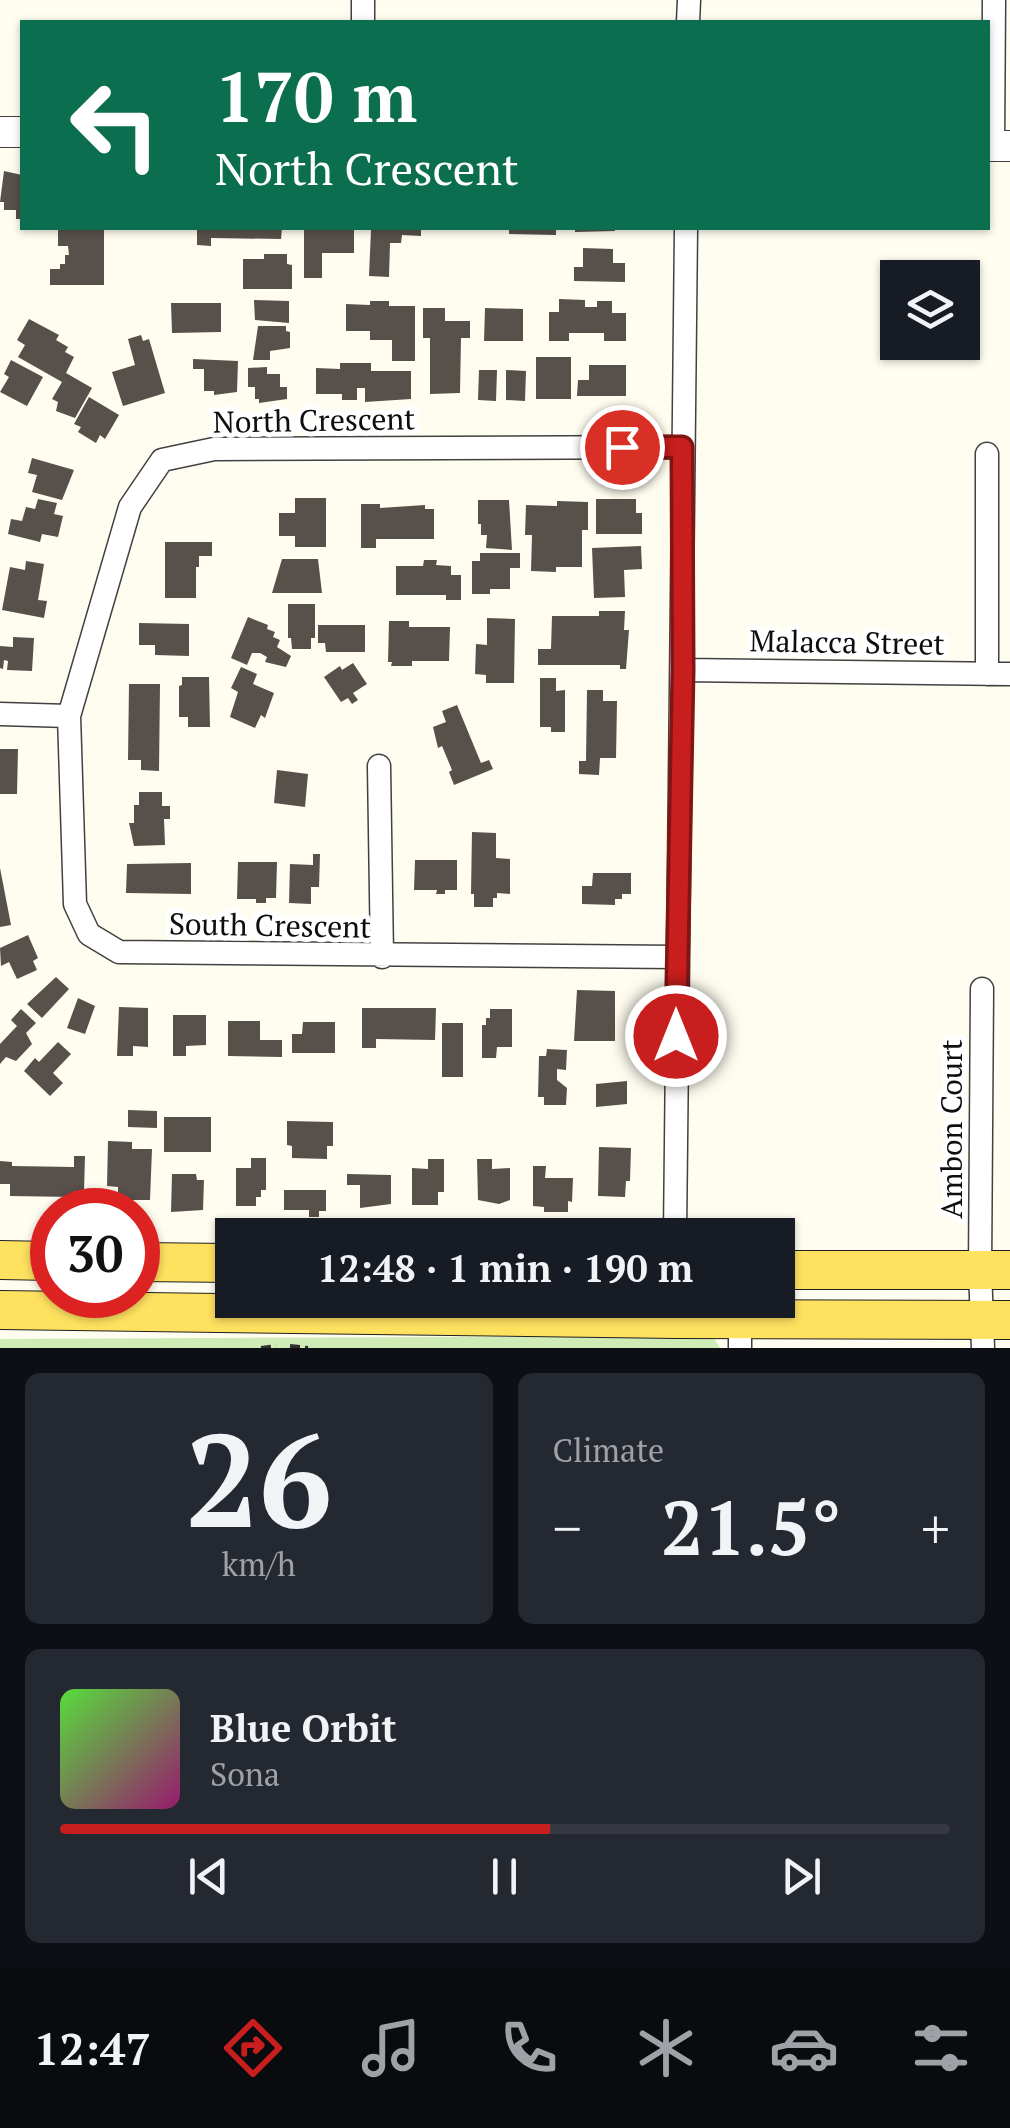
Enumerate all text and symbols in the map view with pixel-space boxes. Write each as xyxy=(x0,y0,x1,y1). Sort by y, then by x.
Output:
text: 170 m xyxy=(215,49,417,142)
icon: left xyxy=(50,60,180,190)
text: North Crescent xyxy=(215,138,519,198)
map controls xyxy=(880,260,980,360)
button: layers xyxy=(880,260,980,360)
street label: North Crescent xyxy=(212,398,416,442)
pin xyxy=(580,405,665,490)
icon: arrive xyxy=(595,420,650,475)
street label: Malacca Street xyxy=(749,620,945,664)
street label: South Crescent xyxy=(169,903,371,947)
position arrow xyxy=(624,984,728,1088)
street label: Ambon Court xyxy=(931,1039,971,1219)
speed limit sign: 30 xyxy=(30,1188,160,1318)
text: 12:48 · 1 min · 190 m xyxy=(317,1243,693,1293)
text: 26 xyxy=(185,1392,332,1564)
text: Climate xyxy=(553,1429,664,1471)
text: 21.5° xyxy=(661,1477,841,1576)
text: − xyxy=(553,1491,582,1564)
text: + xyxy=(921,1491,950,1564)
text: km/h xyxy=(222,1543,296,1585)
text: Blue Orbit xyxy=(210,1703,397,1753)
text: Sona xyxy=(210,1753,280,1795)
icon: previous xyxy=(181,1849,236,1904)
icon: pause xyxy=(477,1849,532,1904)
icon: next xyxy=(774,1849,829,1904)
icon: directions xyxy=(218,2013,288,2083)
icon: music xyxy=(356,2013,426,2083)
icon: phone xyxy=(494,2013,564,2083)
icon: climate xyxy=(631,2013,701,2083)
icon: car xyxy=(769,2013,839,2083)
icon: filters xyxy=(906,2013,976,2083)
text: 12:47 xyxy=(34,2018,151,2078)

